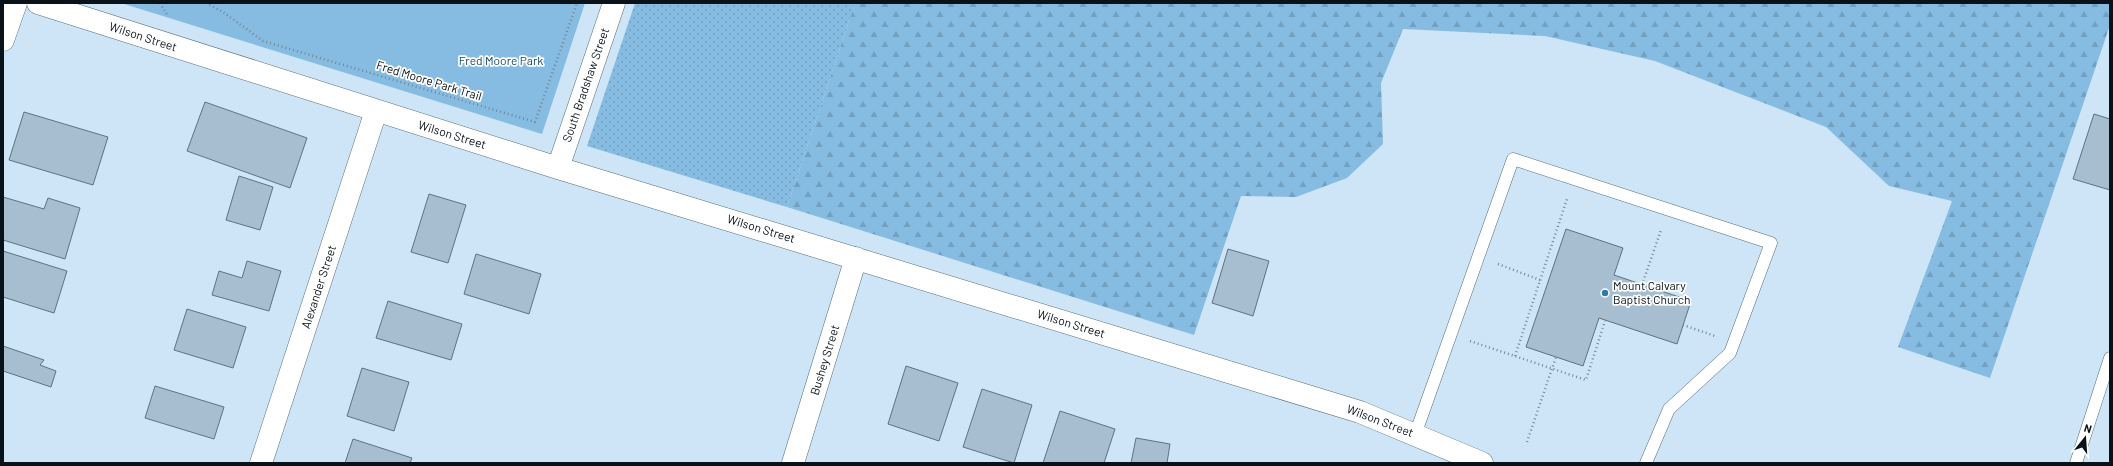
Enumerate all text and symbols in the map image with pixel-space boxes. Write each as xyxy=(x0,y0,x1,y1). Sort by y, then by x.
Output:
street label: Wilson Street xyxy=(108,19,179,54)
street label: South Bradshaw Street xyxy=(559,26,611,144)
park label: Fred Moore Park xyxy=(459,53,543,67)
street label: Fred Moore Park Trail xyxy=(375,57,484,103)
street label: Wilson Street xyxy=(417,117,488,151)
street label: Wilson Street xyxy=(726,211,797,245)
street label: Alexander Street xyxy=(298,243,338,330)
place label: Mount Calvary Baptist Church xyxy=(1613,278,1690,306)
marker: Mount Calvary Baptist Church xyxy=(1600,288,1610,298)
street label: Wilson Street xyxy=(1036,306,1107,340)
street label: Bushey Street xyxy=(807,323,841,397)
street label: Wilson Street xyxy=(1345,401,1416,439)
north arrow xyxy=(2065,418,2105,458)
text: N xyxy=(2083,421,2093,435)

